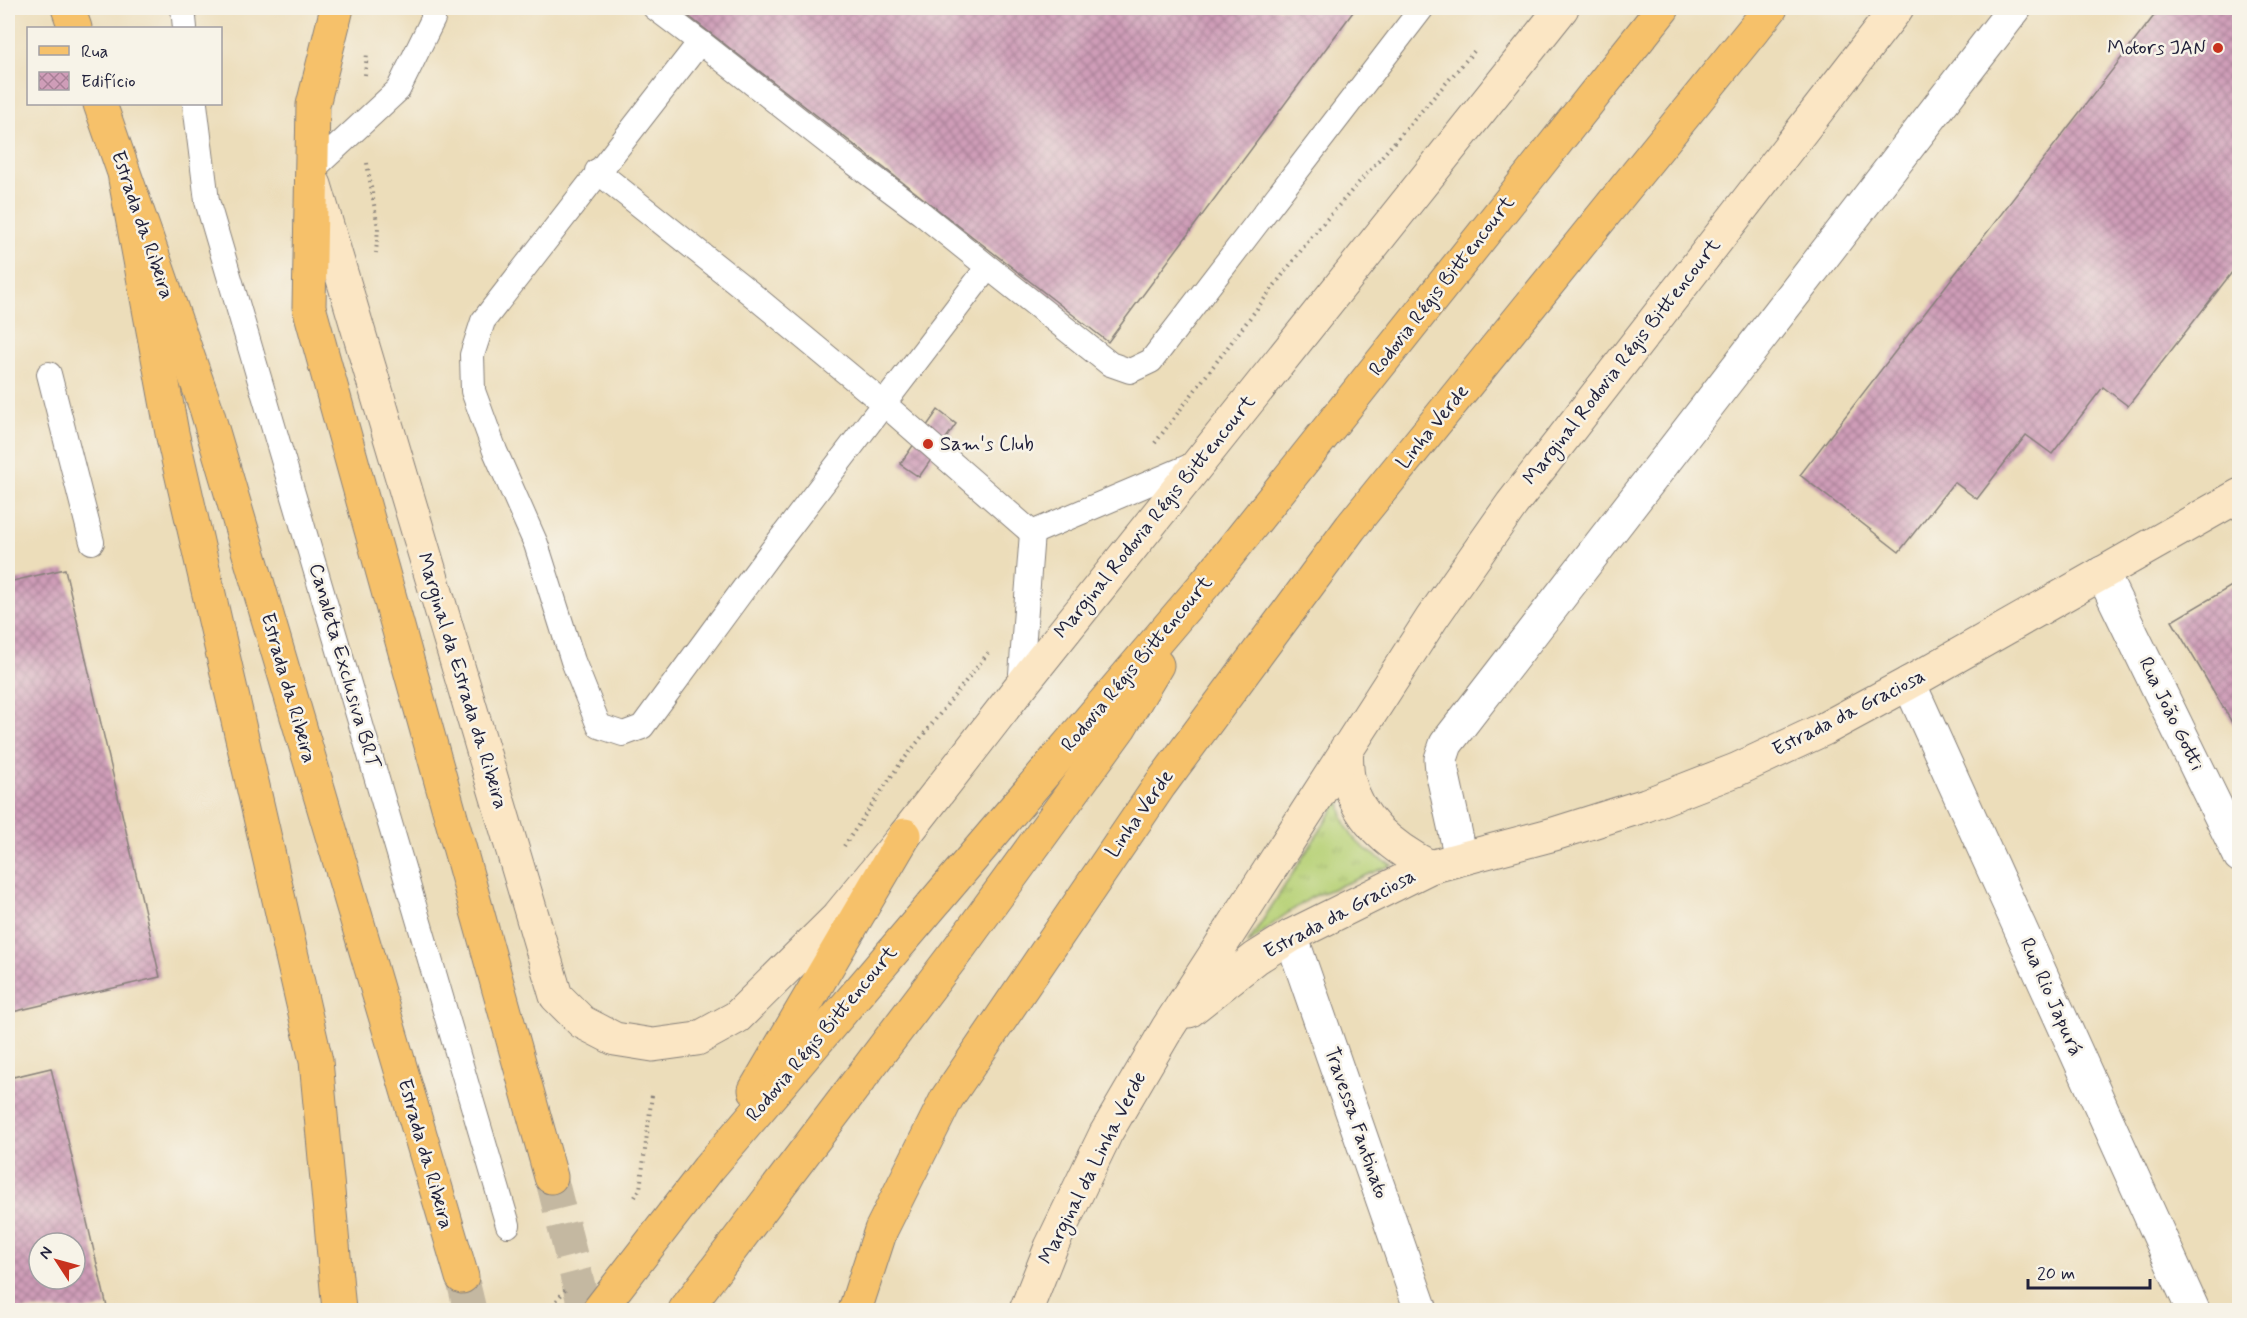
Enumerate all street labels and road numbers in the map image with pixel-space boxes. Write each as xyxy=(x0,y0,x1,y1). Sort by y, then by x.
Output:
street label: Estrada da Ribeira xyxy=(104,147,180,303)
street label: Rodovia Régis Bittencourt xyxy=(1363,190,1521,382)
street label: Marginal Rodovia Régis Bittencourt xyxy=(1517,233,1728,492)
street label: Linha Verde xyxy=(1391,379,1476,475)
street label: Marginal Rodovia Régis Bittencourt xyxy=(1048,389,1263,645)
street label: Marginal da Estrada da Ribeira xyxy=(409,550,514,813)
street label: Canaleta Exclusiva BRT xyxy=(302,560,387,773)
street label: Rodovia Régis Bittencourt xyxy=(1055,570,1219,758)
street label: Estrada da Ribeira xyxy=(254,610,322,766)
street label: Rua João Gotti xyxy=(2132,653,2210,775)
street label: Estrada da Graciosa xyxy=(1768,663,1930,763)
street label: Linha Verde xyxy=(1100,764,1180,863)
street label: Estrada da Graciosa xyxy=(1259,863,1421,965)
street label: Rua Rio Japurá xyxy=(2013,934,2089,1060)
street label: Rodovia Régis Bittencourt xyxy=(740,940,904,1128)
street label: Travessa Fantinato xyxy=(1317,1044,1395,1202)
street label: Marginal da Linha Verde xyxy=(1033,1067,1154,1269)
street label: Estrada da Ribeira xyxy=(391,1076,459,1232)

